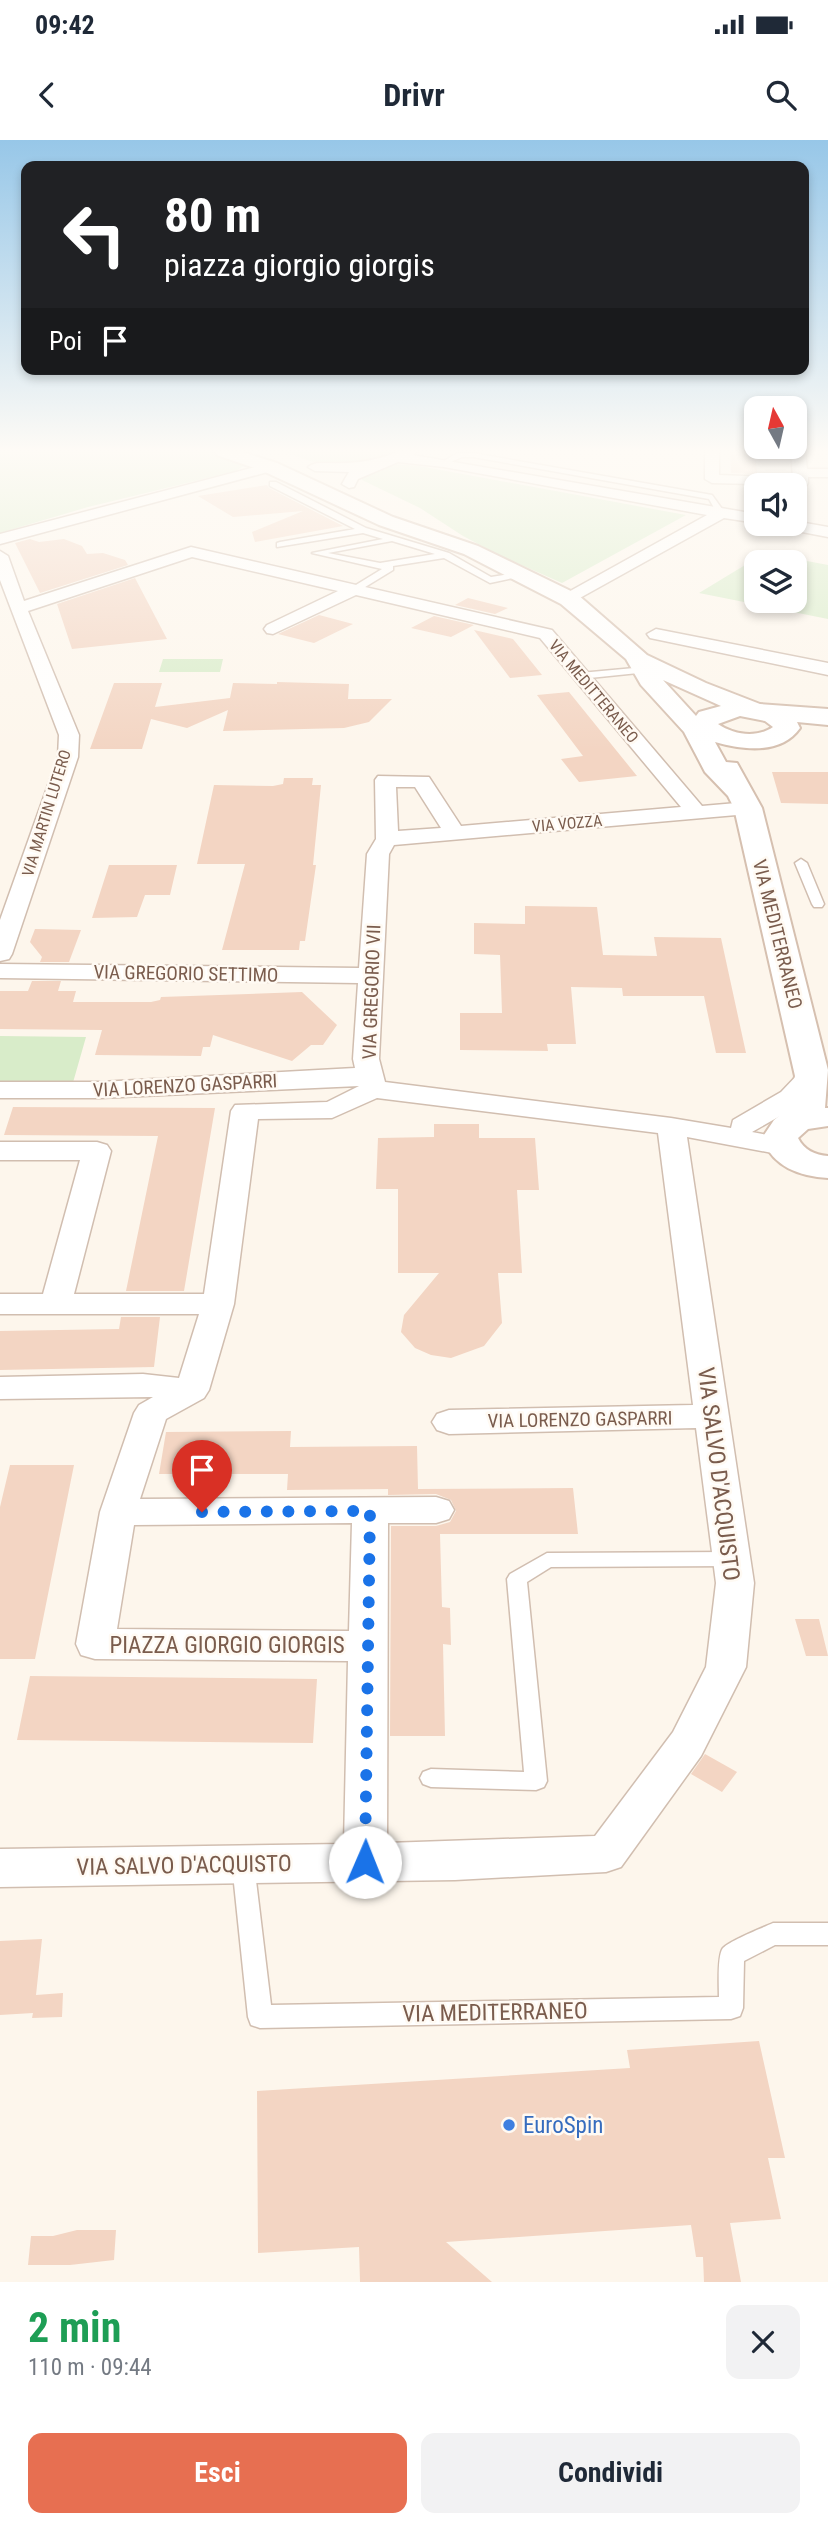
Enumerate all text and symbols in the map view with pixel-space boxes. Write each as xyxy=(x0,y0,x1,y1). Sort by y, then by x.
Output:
text: 09:42 xyxy=(35,10,95,40)
icon: back xyxy=(28,76,66,114)
text: Drivr xyxy=(383,76,445,114)
icon: search xyxy=(762,76,800,114)
text: 80 m xyxy=(164,187,261,244)
icon: left xyxy=(49,189,140,280)
text: piazza giorgio giorgis xyxy=(164,246,435,284)
icon: arrive xyxy=(96,322,134,360)
text: Poi xyxy=(49,326,82,356)
north arrow xyxy=(744,396,807,458)
map controls xyxy=(744,396,807,613)
button: sound xyxy=(744,473,807,536)
button: layers xyxy=(744,550,807,613)
street label: VIA MEDITTERANEO xyxy=(545,636,642,747)
street label: VIA MARTIN LUTERO xyxy=(18,747,75,879)
street label: VIA VOZZA xyxy=(531,811,603,836)
street label: VIA MEDITERRANEO xyxy=(748,857,807,1011)
street label: VIA GREGORIO VII xyxy=(358,924,385,1060)
street label: VIA GREGORIO SETTIMO xyxy=(93,960,279,987)
street label: VIA LORENZO GASPARRI xyxy=(92,1069,278,1102)
street label: VIA SALVO D'ACQUISTO xyxy=(692,1366,745,1583)
street label: VIA LORENZO GASPARRI xyxy=(487,1406,673,1433)
pin xyxy=(172,1440,232,1512)
icon: arrive xyxy=(183,1451,221,1489)
street label: PIAZZA GIORGIO GIORGIS xyxy=(109,1632,345,1659)
position arrow xyxy=(328,1825,402,1899)
street label: VIA SALVO D'ACQUISTO xyxy=(76,1850,292,1881)
street label: VIA MEDITERRANEO xyxy=(402,1997,588,2028)
place label: EuroSpin xyxy=(523,2112,603,2139)
marker: EuroSpin xyxy=(501,2117,517,2133)
text: 2 min xyxy=(28,2303,121,2352)
button: close xyxy=(726,2305,800,2379)
text: 110 m · 09:44 xyxy=(28,2354,152,2381)
button: Esci xyxy=(28,2433,407,2513)
button: Condividi xyxy=(421,2433,800,2513)

